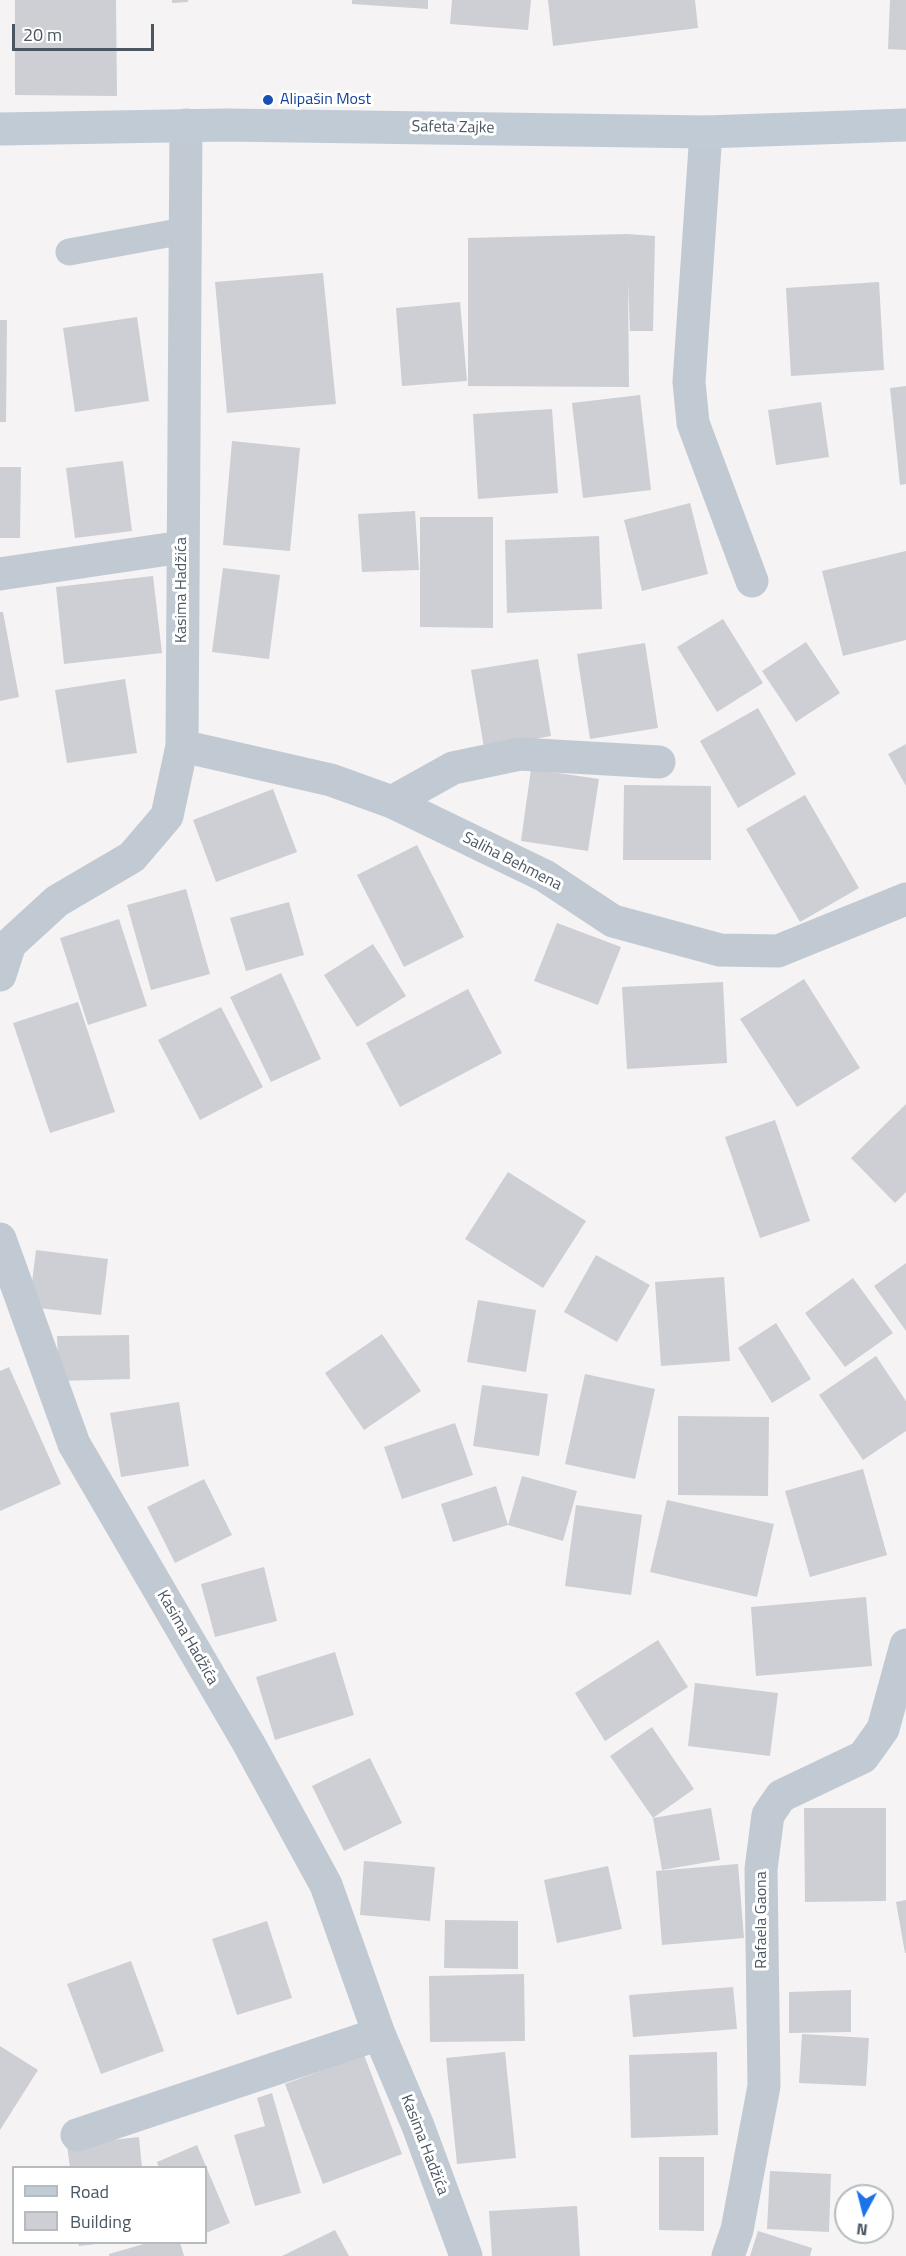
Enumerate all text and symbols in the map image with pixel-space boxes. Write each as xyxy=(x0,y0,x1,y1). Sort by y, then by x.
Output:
scale bar xyxy=(15,12,158,50)
text: 20 m xyxy=(23,21,62,48)
place label: Alipašin Most xyxy=(280,90,371,110)
marker: Alipašin Most xyxy=(261,93,275,107)
street label: Safeta Zajke xyxy=(412,118,494,138)
street label: Kasima Hadžića xyxy=(172,537,192,643)
street label: Saliha Behmena xyxy=(459,829,565,895)
street label: Kasima Hadžića xyxy=(152,1587,222,1689)
street label: Rafaela Gaona xyxy=(752,1871,772,1969)
street label: Kasima Hadžića xyxy=(396,2092,452,2198)
legend xyxy=(12,2166,207,2244)
text: Road xyxy=(70,2178,109,2205)
north arrow xyxy=(834,2184,894,2244)
text: Building xyxy=(70,2208,131,2235)
text: N xyxy=(855,2217,869,2242)

